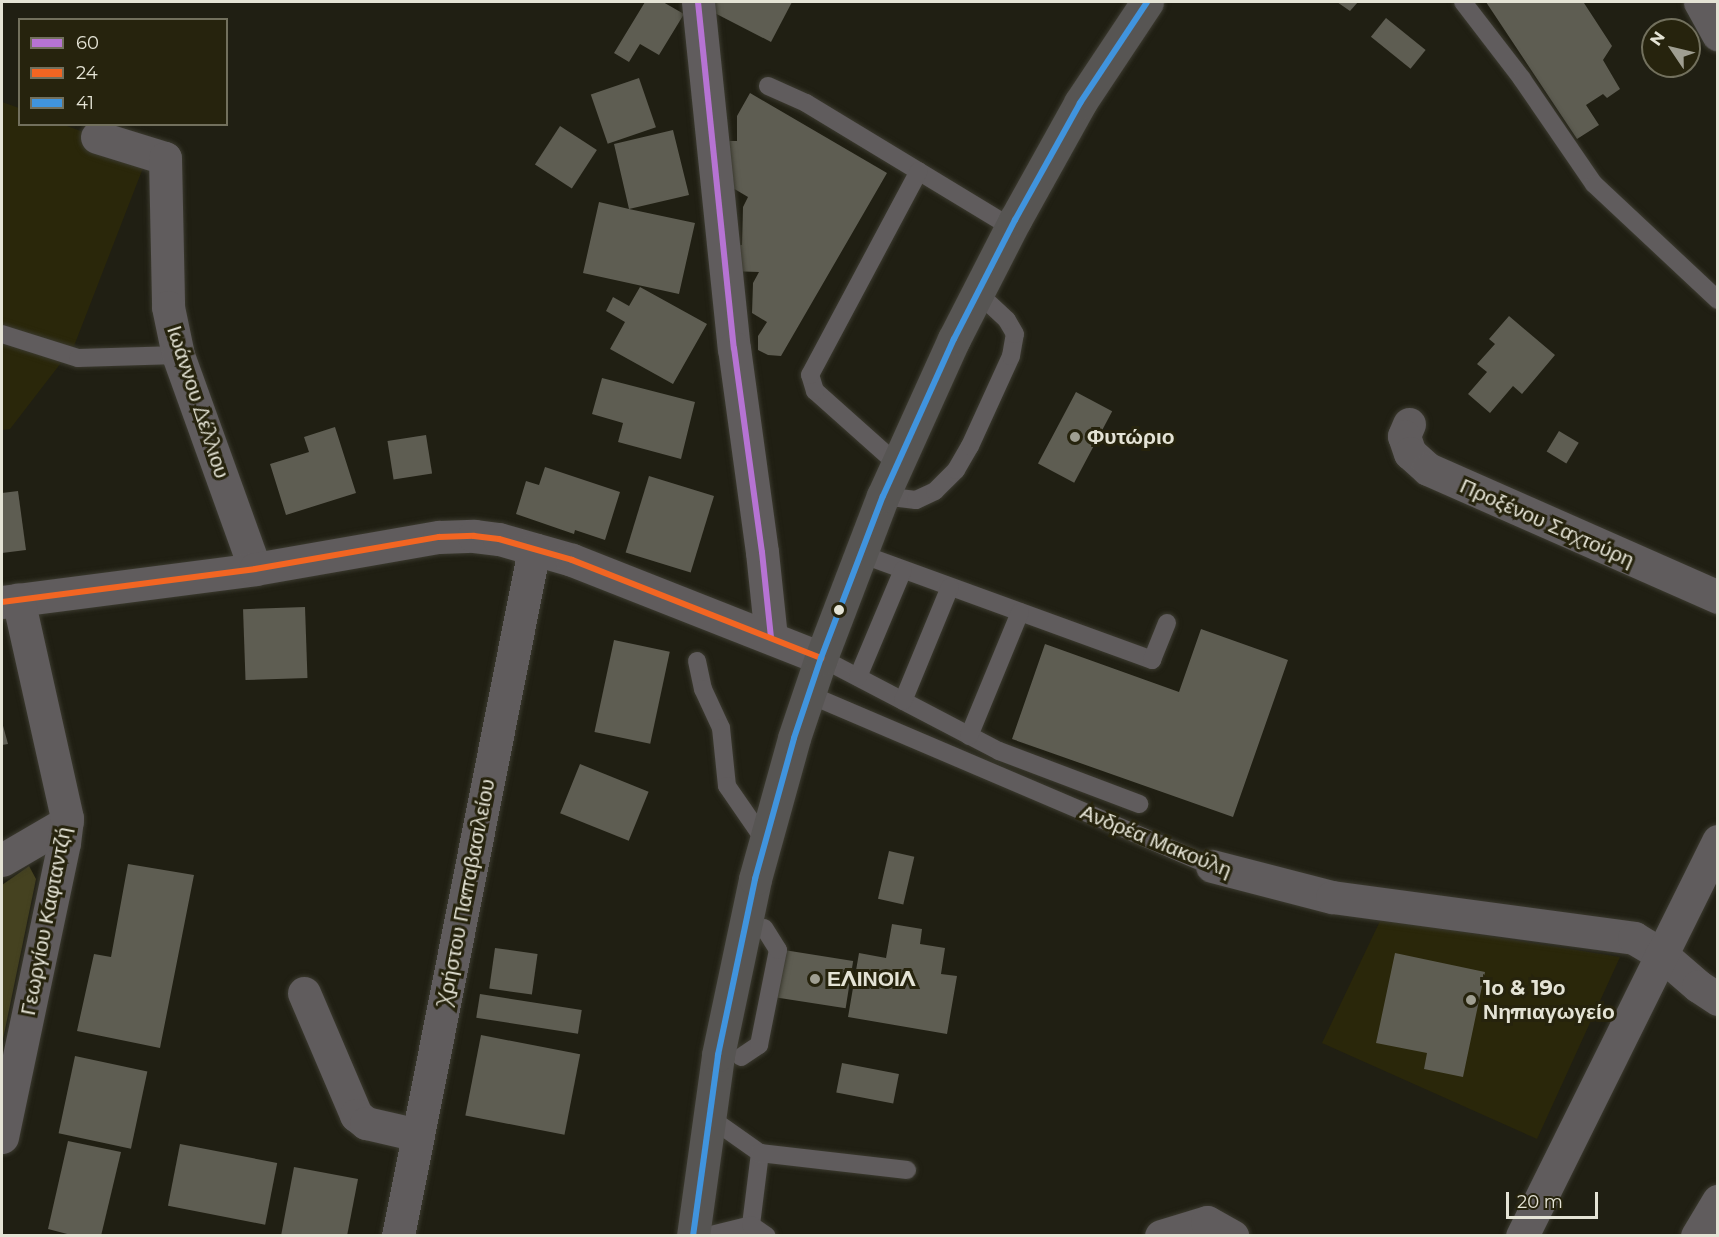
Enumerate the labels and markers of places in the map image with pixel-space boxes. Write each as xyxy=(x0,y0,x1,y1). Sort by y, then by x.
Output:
place label: Φυτώριο xyxy=(1087,424,1175,450)
marker: Φυτώριο xyxy=(1068,430,1082,444)
unlabelled marker xyxy=(833,604,845,616)
place label: ΕΛΙΝΟΙΛ xyxy=(827,966,916,992)
marker: ΕΛΙΝΟΙΛ xyxy=(808,972,822,986)
place label: 1ο & 19ο Νηπιαγωγείο xyxy=(1483,975,1615,1025)
marker: 1ο & 19ο Νηπιαγωγείο xyxy=(1464,993,1478,1007)

